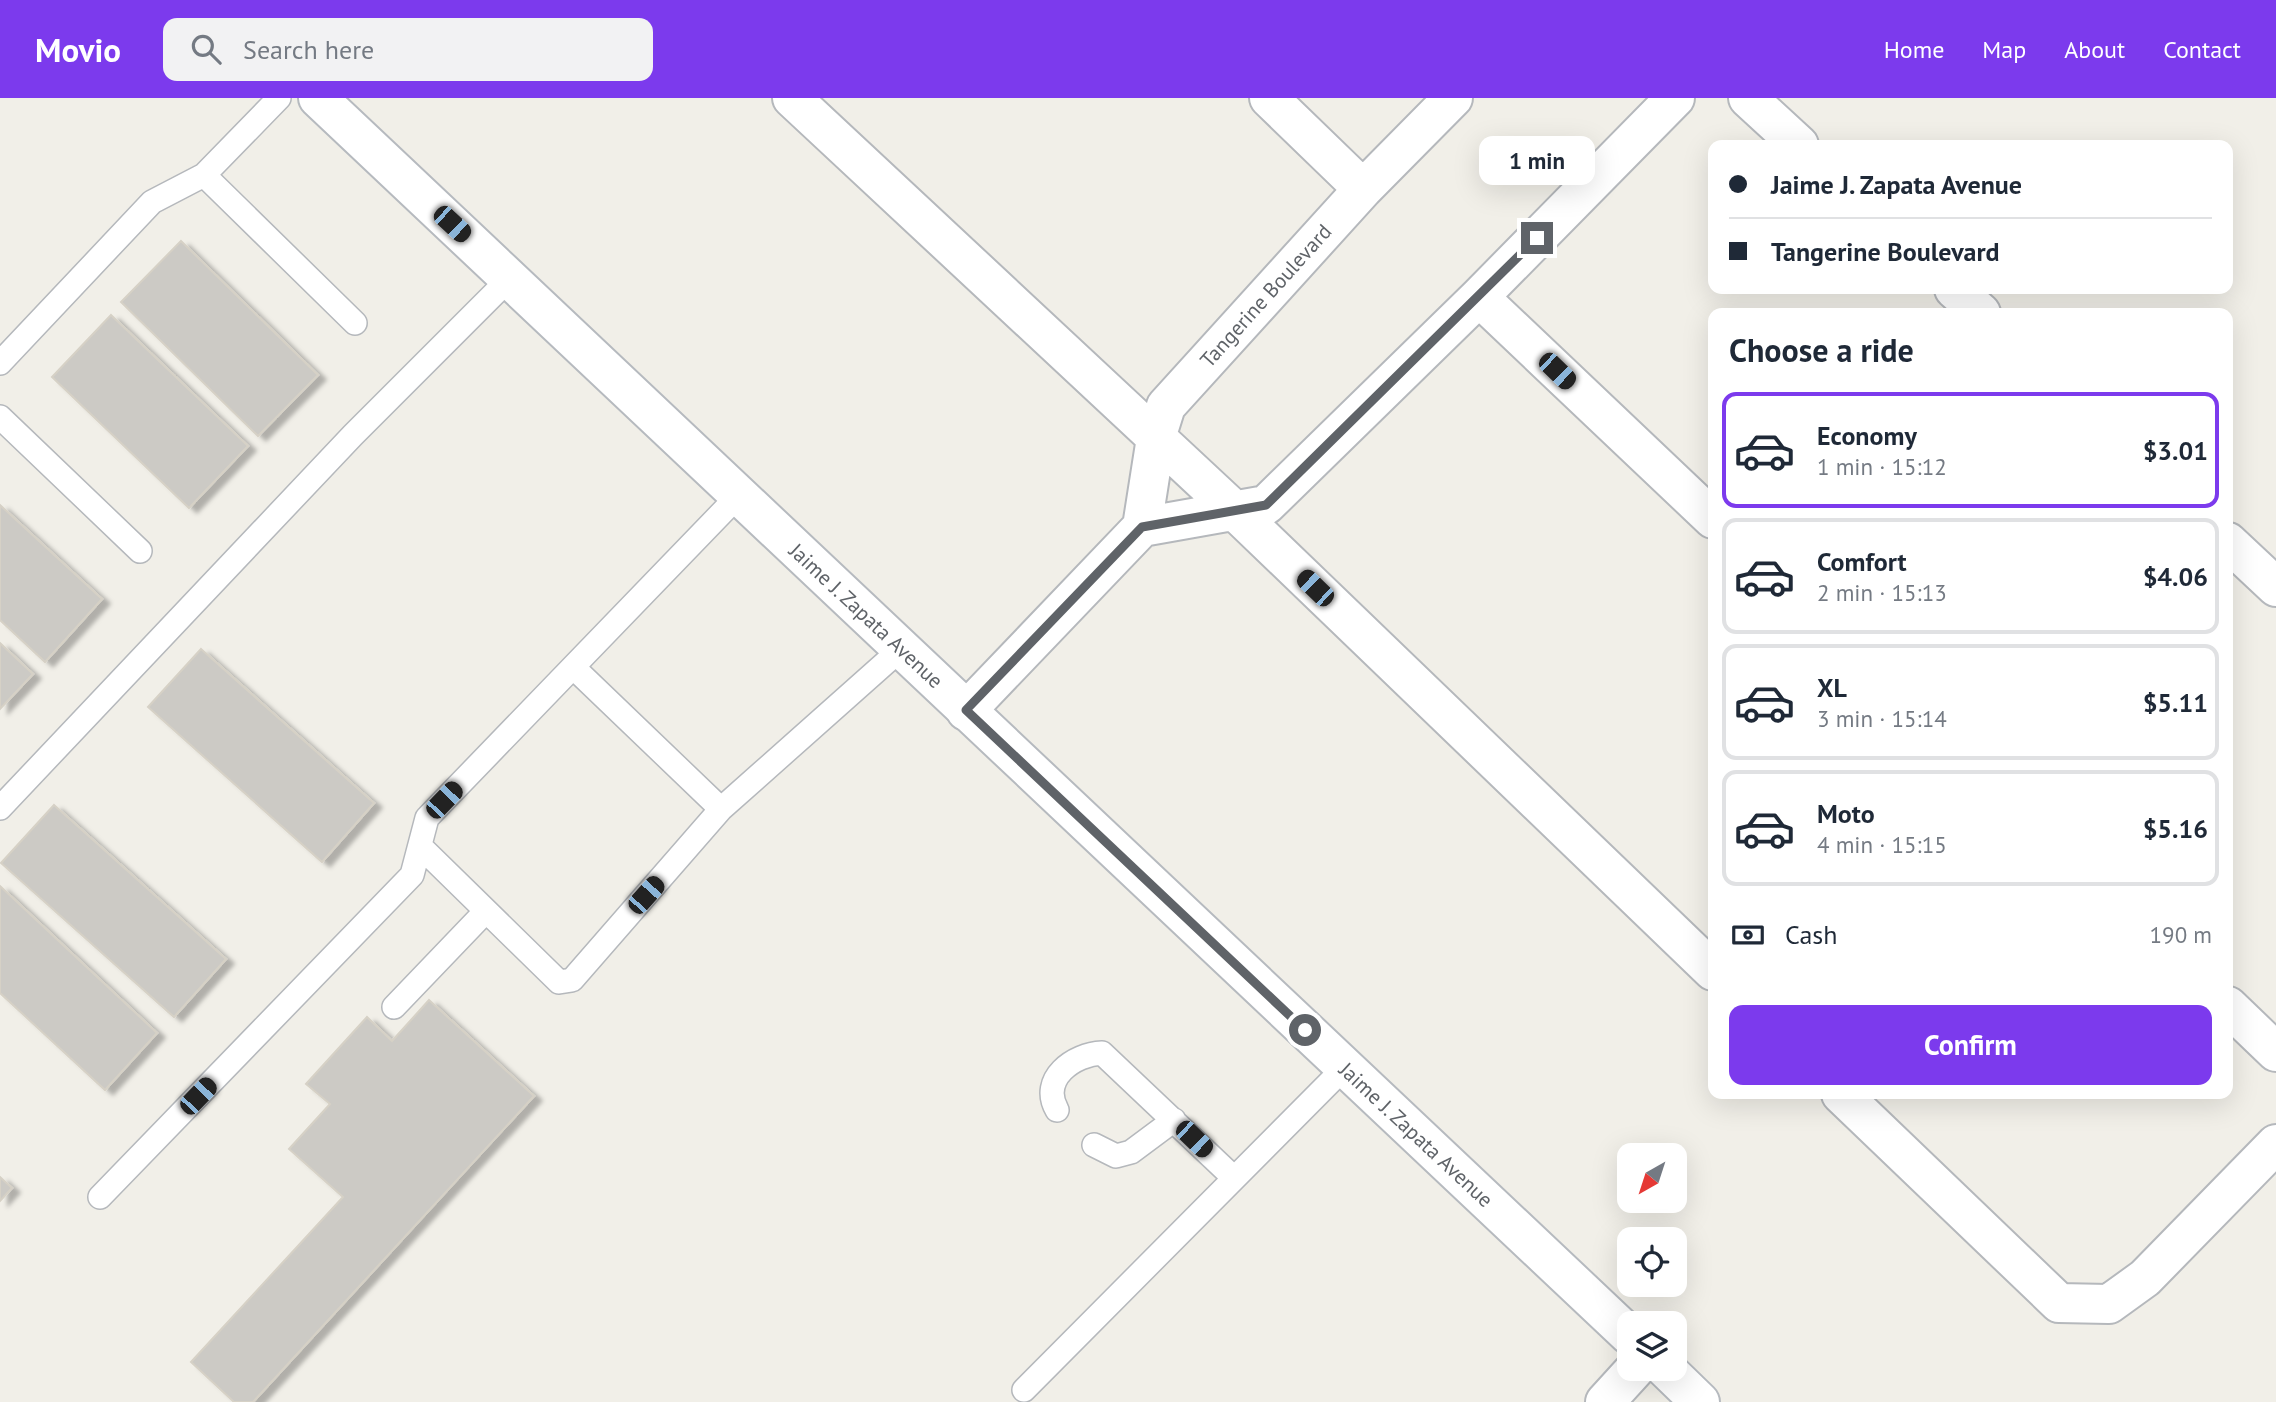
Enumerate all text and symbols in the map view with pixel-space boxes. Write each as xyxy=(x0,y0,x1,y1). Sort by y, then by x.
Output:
search box xyxy=(163,18,653,81)
text: Movio xyxy=(35,28,121,71)
icon: search xyxy=(187,30,225,68)
text: Search here xyxy=(243,33,374,66)
text: Home xyxy=(1884,34,1944,65)
text: Map xyxy=(1982,34,2026,65)
text: About xyxy=(2064,34,2125,65)
text: Contact xyxy=(2163,34,2241,65)
callout: 1 min xyxy=(1479,136,1595,186)
text: 1 min xyxy=(1509,146,1565,175)
text: Jaime J. Zapata Avenue xyxy=(1771,168,2022,201)
car xyxy=(430,202,475,246)
street label: Tangerine Boulevard xyxy=(1194,218,1337,373)
route end xyxy=(1521,222,1553,254)
text: Tangerine Boulevard xyxy=(1771,235,2000,268)
text: Choose a ride xyxy=(1729,329,1914,371)
car xyxy=(1535,349,1580,393)
icon: car xyxy=(1733,419,1796,482)
text: Economy xyxy=(1817,419,1917,452)
text: $3.01 xyxy=(2143,434,2208,467)
text: 1 min · 15:12 xyxy=(1817,452,1947,481)
street label: Jaime J. Zapata Avenue xyxy=(783,537,949,694)
icon: car xyxy=(1733,545,1796,608)
text: Comfort xyxy=(1817,545,1907,578)
text: $4.06 xyxy=(2143,560,2208,593)
car xyxy=(1293,566,1338,610)
text: 2 min · 15:13 xyxy=(1817,578,1947,607)
icon: car xyxy=(1733,671,1796,734)
text: XL xyxy=(1817,671,1847,704)
text: $5.11 xyxy=(2143,686,2208,719)
text: 3 min · 15:14 xyxy=(1817,704,1947,733)
car xyxy=(422,778,467,822)
icon: car xyxy=(1733,797,1796,860)
text: Moto xyxy=(1817,797,1875,830)
text: $5.16 xyxy=(2143,812,2208,845)
text: 4 min · 15:15 xyxy=(1817,830,1947,859)
car xyxy=(625,872,668,918)
icon: cash xyxy=(1729,916,1767,954)
text: Cash xyxy=(1785,918,1837,951)
text: 190 m xyxy=(2150,920,2212,949)
button: Confirm xyxy=(1729,1005,2212,1085)
route start xyxy=(1289,1014,1321,1046)
street label: Jaime J. Zapata Avenue xyxy=(1333,1056,1499,1213)
car xyxy=(176,1074,221,1118)
car xyxy=(1172,1117,1217,1161)
north arrow xyxy=(1617,1143,1687,1213)
map controls xyxy=(1617,1143,1687,1381)
button: locate xyxy=(1617,1227,1687,1297)
button: layers xyxy=(1617,1311,1687,1381)

